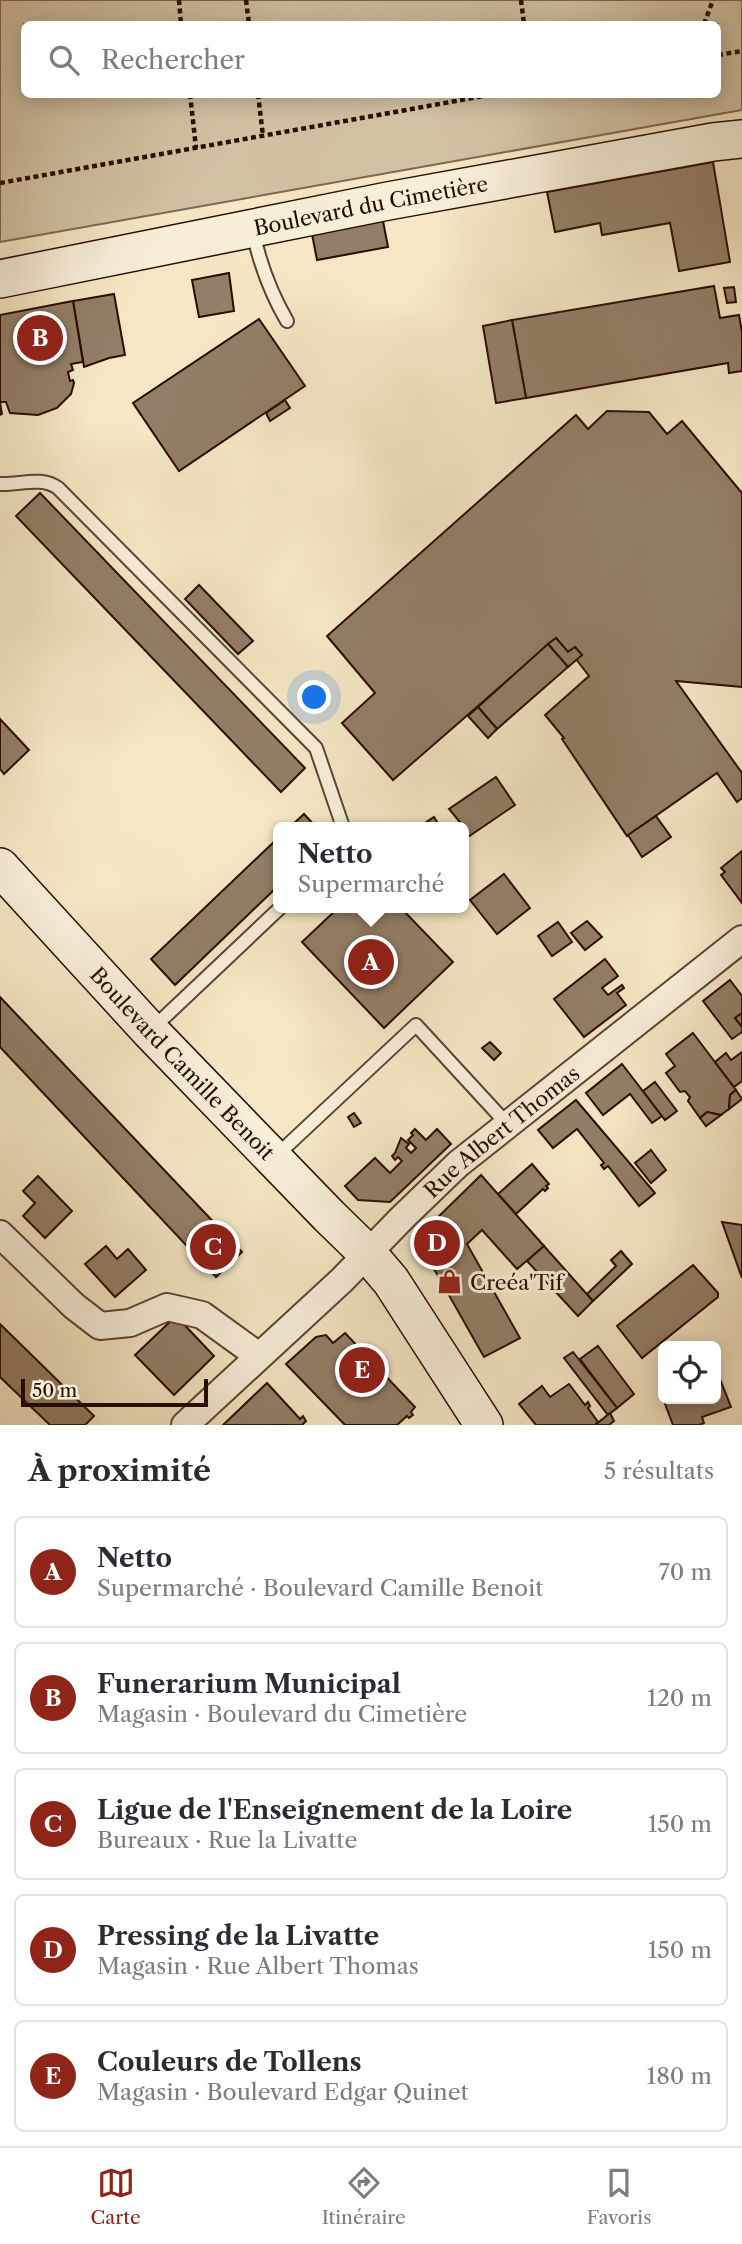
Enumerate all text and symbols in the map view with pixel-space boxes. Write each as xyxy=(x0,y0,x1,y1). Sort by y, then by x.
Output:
search box xyxy=(21,21,721,98)
icon: search xyxy=(45,41,83,79)
text: Rechercher xyxy=(101,44,245,76)
street label: Boulevard du Cimetière xyxy=(251,171,490,240)
pin: B xyxy=(17,312,63,364)
your location xyxy=(297,680,331,714)
popup xyxy=(273,822,469,913)
text: Netto xyxy=(298,838,372,870)
text: Supermarché xyxy=(298,870,444,898)
pin: A xyxy=(348,936,394,988)
street label: Boulevard Camille Benoit xyxy=(85,962,280,1165)
street label: Rue Albert Thomas xyxy=(419,1060,584,1203)
pin: D xyxy=(414,1217,460,1269)
pin: C xyxy=(190,1221,236,1273)
shop icon: Creéa'Tif xyxy=(436,1268,464,1296)
place label: Creéa'Tif xyxy=(470,1270,565,1295)
map controls xyxy=(658,1341,721,1404)
button: locate xyxy=(658,1341,721,1404)
pin: E xyxy=(339,1344,385,1396)
scale bar xyxy=(21,1376,208,1408)
text: 50 m xyxy=(32,1379,77,1402)
text: À proximité xyxy=(28,1452,211,1489)
text: 5 résultats xyxy=(604,1457,714,1485)
text: Netto xyxy=(97,1542,172,1574)
text: A xyxy=(44,1558,62,1586)
text: 70 m xyxy=(659,1558,712,1586)
text: Supermarché · Boulevard Camille Benoit xyxy=(97,1574,543,1602)
text: Funerarium Municipal xyxy=(97,1668,401,1700)
text: B xyxy=(44,1684,62,1712)
text: 120 m xyxy=(647,1684,712,1712)
text: Magasin · Boulevard du Cimetière xyxy=(97,1700,467,1728)
text: Ligue de l'Enseignement de la Loire xyxy=(97,1794,572,1826)
text: C xyxy=(44,1810,62,1838)
text: 150 m xyxy=(648,1810,712,1838)
text: Bureaux · Rue la Livatte xyxy=(97,1826,357,1854)
text: Pressing de la Livatte xyxy=(97,1920,379,1952)
text: D xyxy=(43,1936,63,1964)
text: 150 m xyxy=(648,1936,712,1964)
text: Magasin · Rue Albert Thomas xyxy=(97,1952,419,1980)
text: Couleurs de Tollens xyxy=(97,2046,362,2078)
text: E xyxy=(45,2062,61,2090)
text: 180 m xyxy=(647,2062,712,2090)
text: Magasin · Boulevard Edgar Quinet xyxy=(97,2078,469,2106)
tab: Carte xyxy=(91,2164,141,2229)
tab: Itinéraire xyxy=(322,2164,406,2229)
tab: Favoris xyxy=(587,2164,651,2229)

